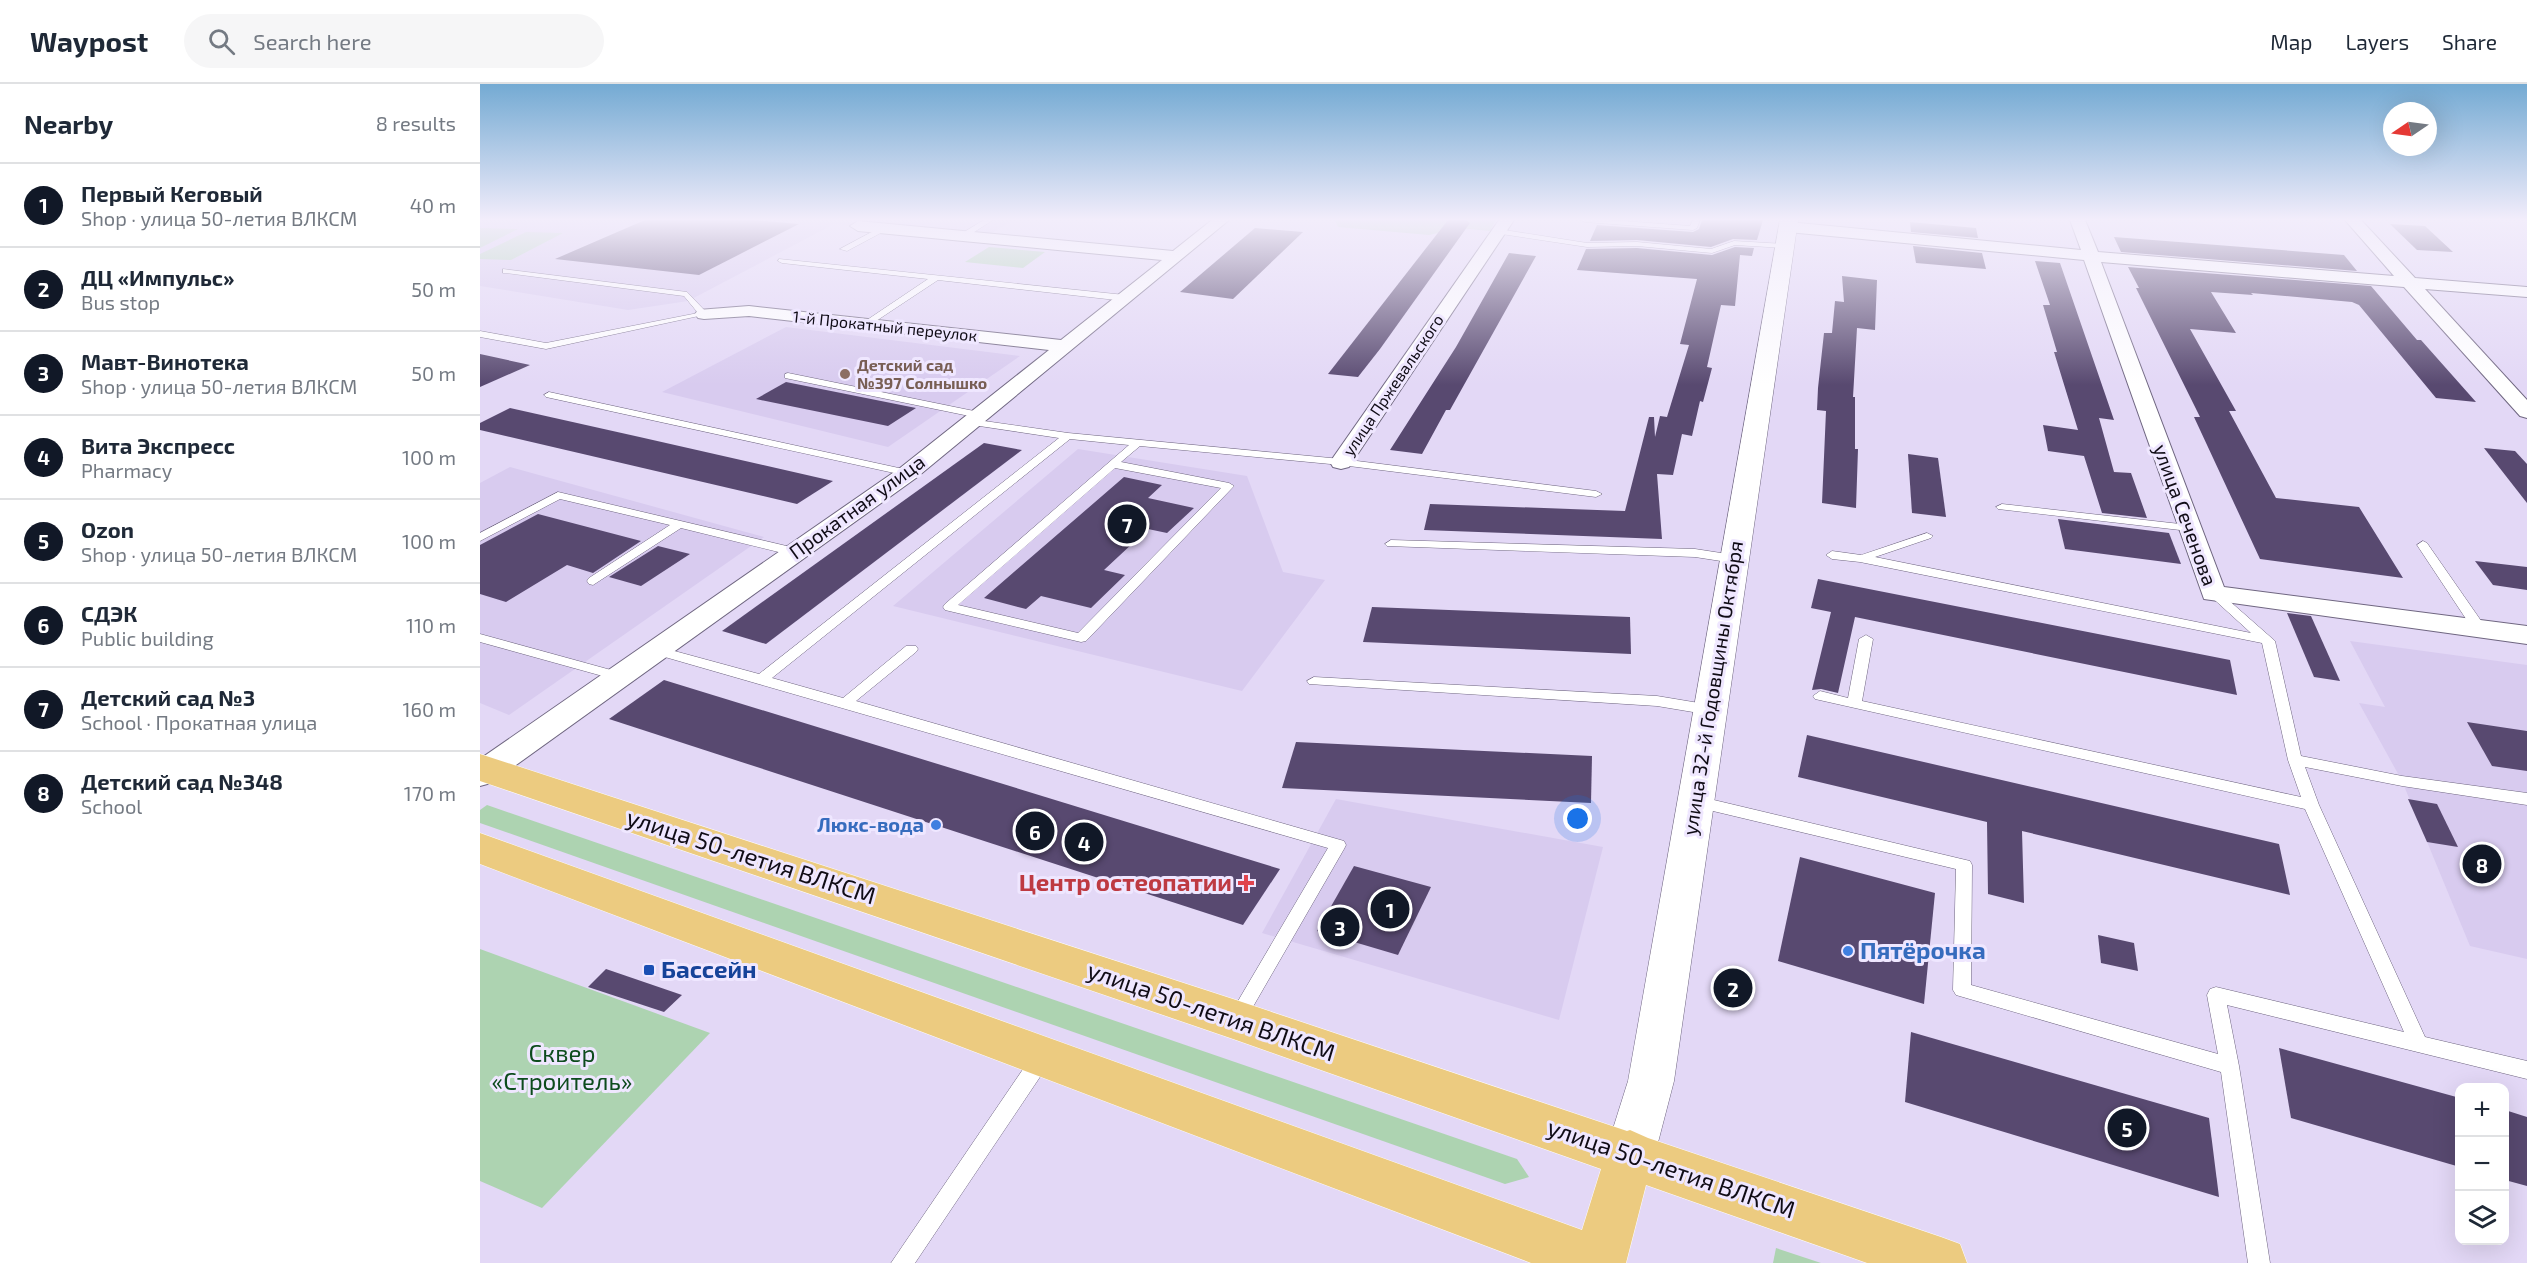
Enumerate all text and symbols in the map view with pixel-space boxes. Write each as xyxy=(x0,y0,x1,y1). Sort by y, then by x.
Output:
search box xyxy=(184,14,604,68)
text: Waypost xyxy=(30,24,148,58)
icon: search xyxy=(205,25,238,58)
text: Search here xyxy=(253,28,372,54)
text: Map xyxy=(2270,29,2312,54)
text: Layers xyxy=(2345,29,2409,54)
text: Share xyxy=(2442,29,2497,54)
north arrow xyxy=(2383,102,2437,156)
text: Nearby xyxy=(24,108,113,139)
text: 8 results xyxy=(376,111,456,135)
text: Первый Кеговый xyxy=(81,180,263,206)
text: 1 xyxy=(39,193,48,217)
text: 40 m xyxy=(410,193,456,217)
text: Shop · улица 50-летия ВЛКСМ xyxy=(81,206,357,230)
text: ДЦ «Импульс» xyxy=(81,264,234,290)
text: 2 xyxy=(38,277,49,301)
text: 50 m xyxy=(411,277,456,301)
text: Bus stop xyxy=(81,290,160,314)
street label: 1-й Прокатный переулок xyxy=(792,306,979,346)
street label: улица Пржевальского xyxy=(1338,310,1448,460)
text: Мавт-Винотека xyxy=(81,348,249,374)
place label: Детский сад №397 Солнышко xyxy=(857,355,987,392)
text: 3 xyxy=(38,361,49,385)
text: 50 m xyxy=(411,361,456,385)
marker: Детский сад №397 Солнышко xyxy=(838,367,852,381)
text: Shop · улица 50-летия ВЛКСМ xyxy=(81,374,357,398)
text: Вита Экспресс xyxy=(81,432,235,458)
street label: улица Сеченова xyxy=(2148,441,2223,589)
text: 4 xyxy=(37,445,50,469)
text: 100 m xyxy=(402,445,456,469)
street label: Прокатная улица xyxy=(784,449,930,564)
text: Pharmacy xyxy=(81,458,172,482)
pin: 7 xyxy=(1108,502,1146,546)
text: Ozon xyxy=(81,516,134,542)
text: 5 xyxy=(38,529,49,553)
text: 100 m xyxy=(402,529,456,553)
street label: улица 32-й Годовщины Октября xyxy=(1677,539,1748,837)
text: Shop · улица 50-летия ВЛКСМ xyxy=(81,542,357,566)
text: СДЭК xyxy=(81,600,137,626)
text: 6 xyxy=(38,613,49,637)
text: 110 m xyxy=(406,613,456,637)
text: Public building xyxy=(81,626,214,650)
text: Детский сад №3 xyxy=(81,684,255,710)
text: 7 xyxy=(38,697,49,721)
text: 160 m xyxy=(403,697,456,721)
text: School · Прокатная улица xyxy=(81,710,317,734)
text: Детский сад №348 xyxy=(81,768,283,794)
text: 8 xyxy=(37,781,50,805)
text: 170 m xyxy=(404,781,456,805)
text: School xyxy=(81,794,142,818)
street label: улица 50-летия ВЛКСМ xyxy=(623,802,880,911)
your location xyxy=(1563,804,1592,833)
pin: 6 xyxy=(1016,808,1054,854)
place label: Люкс-вода xyxy=(817,812,924,836)
marker: Люкс-вода xyxy=(929,818,943,832)
pin: 4 xyxy=(1064,820,1104,864)
pin: 8 xyxy=(2462,842,2502,886)
place label: Центр остеопатии xyxy=(1019,867,1232,896)
marker: Центр остеопатии xyxy=(1237,874,1255,892)
pin: 1 xyxy=(1370,886,1410,932)
pin: 3 xyxy=(1320,904,1360,950)
place label: Пятёрочка xyxy=(1860,935,1986,964)
marker: Пятёрочка xyxy=(1841,944,1855,958)
place label: Бассейн xyxy=(661,954,757,983)
street label: улица 50-летия ВЛКСМ xyxy=(1083,955,1339,1068)
marker: Бассейн xyxy=(642,963,656,977)
pin: 2 xyxy=(1714,966,1752,1010)
park label: Сквер «Cтроитель» xyxy=(492,1038,632,1095)
map controls xyxy=(2455,1083,2509,1245)
button: + xyxy=(2455,1083,2509,1137)
pin: 5 xyxy=(2108,1106,2146,1150)
street label: улица 50-летия ВЛКСМ xyxy=(1543,1112,1799,1225)
button: − xyxy=(2455,1137,2509,1191)
button: layers xyxy=(2455,1191,2509,1245)

